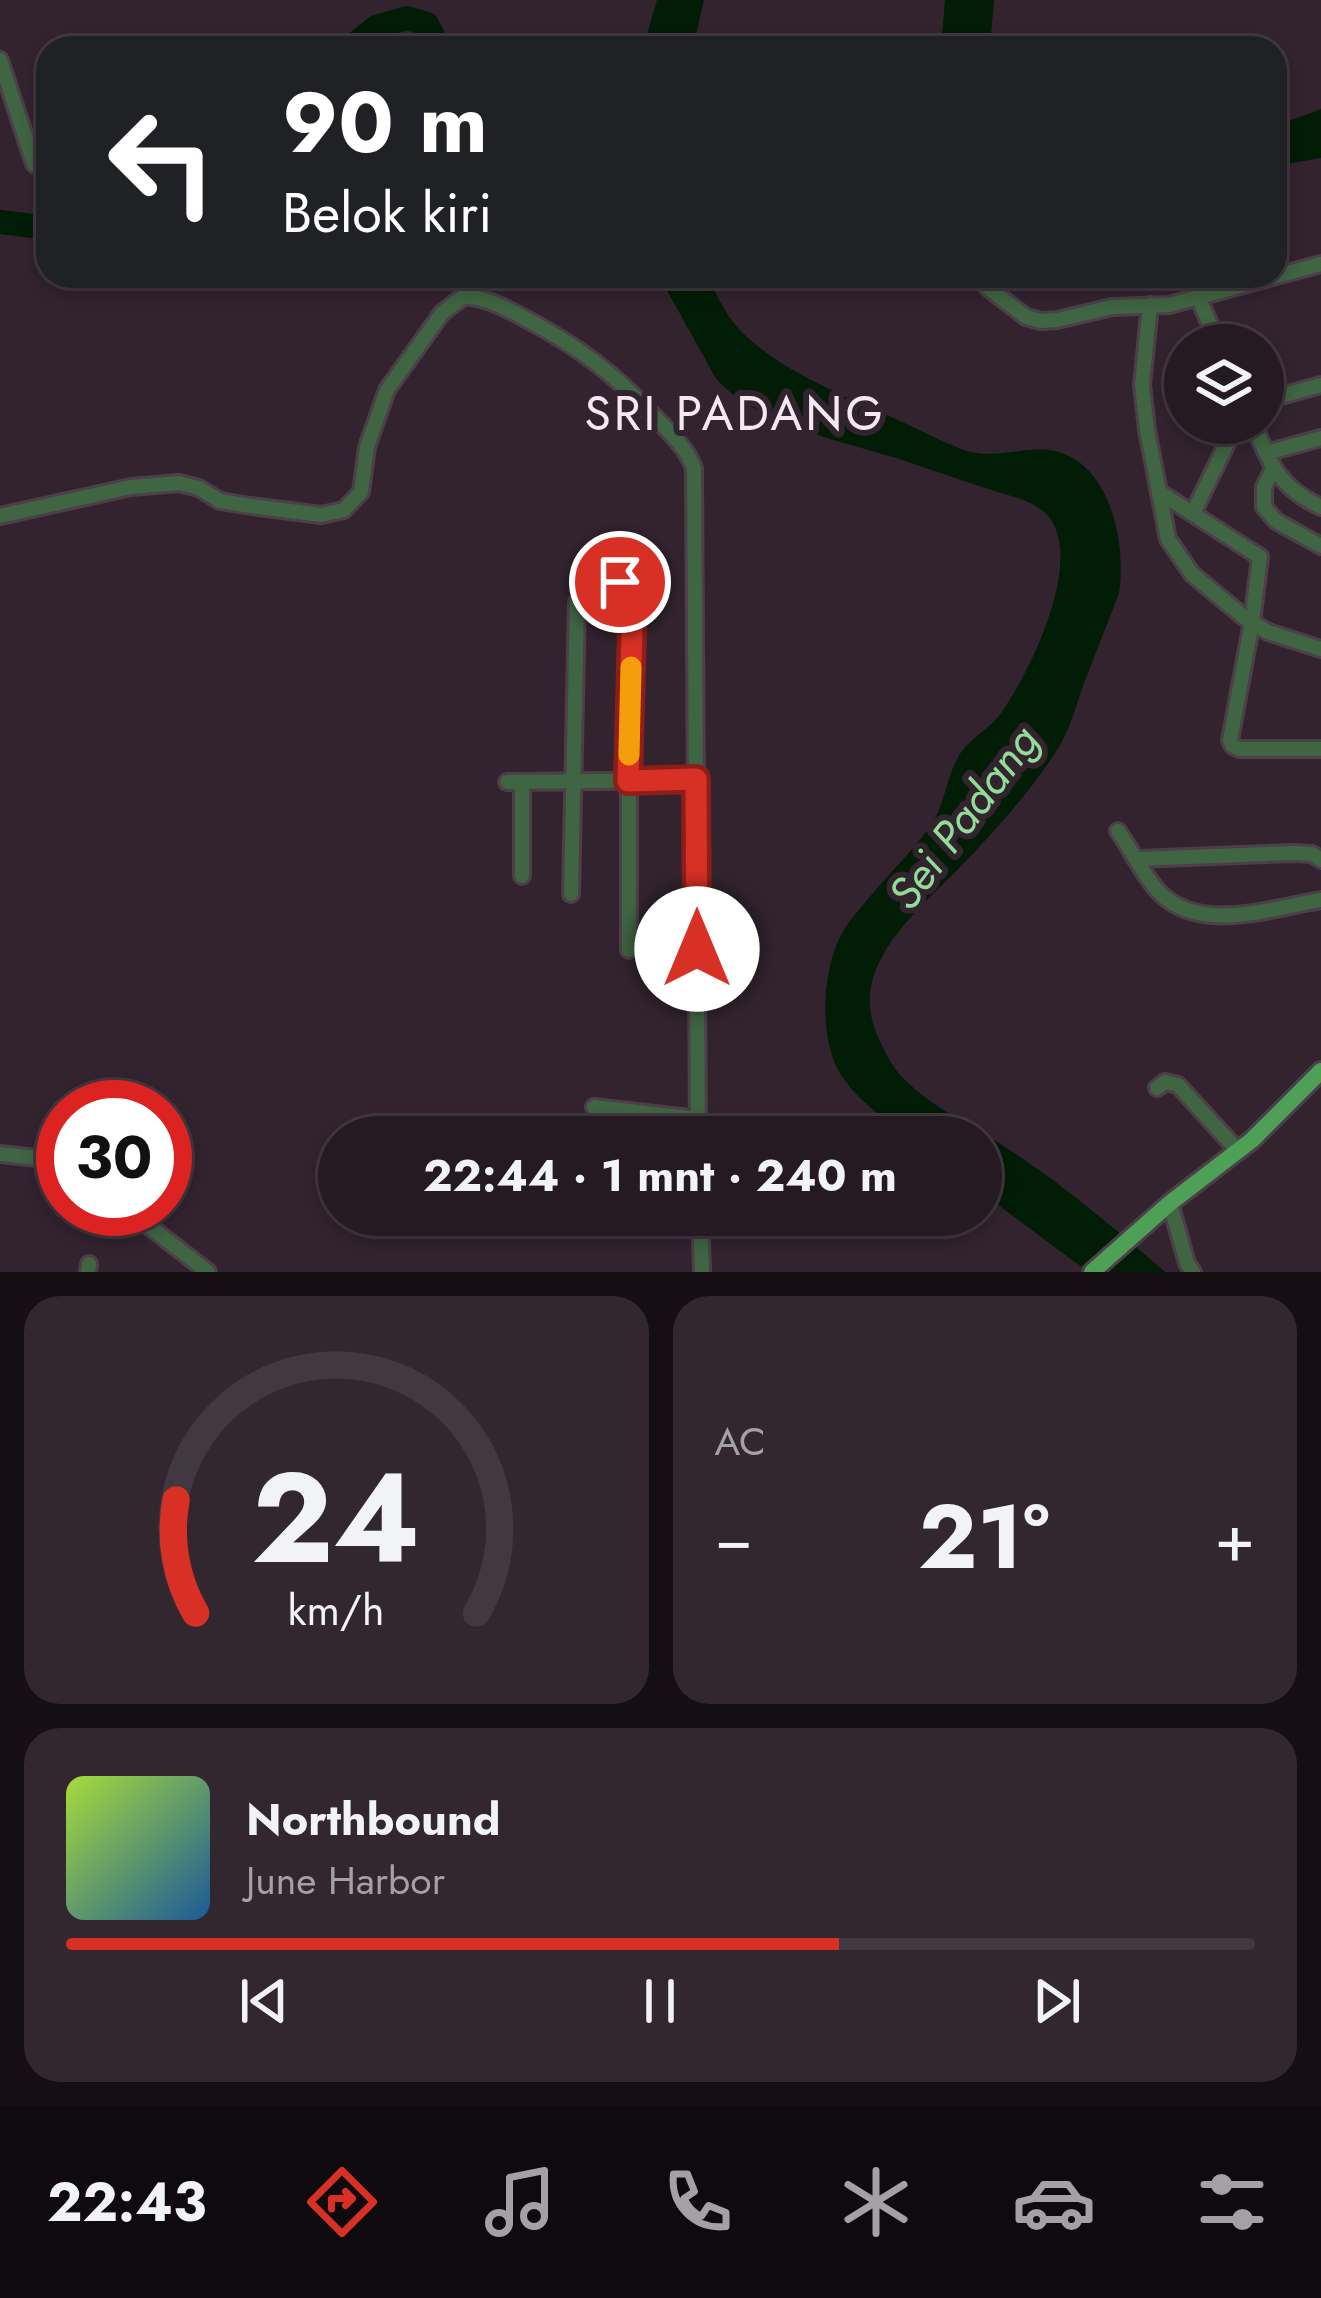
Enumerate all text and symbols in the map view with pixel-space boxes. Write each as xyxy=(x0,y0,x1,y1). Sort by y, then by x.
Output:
text: 90 m xyxy=(282,62,488,184)
icon: left xyxy=(84,84,240,240)
text: Belok kiri xyxy=(282,174,492,252)
map controls xyxy=(1164,324,1284,444)
button: layers xyxy=(1164,324,1284,444)
district label: SRI PADANG xyxy=(584,379,886,448)
pin xyxy=(569,531,671,633)
icon: arrive xyxy=(587,549,653,615)
water label: Sei Padang xyxy=(872,711,1055,923)
position arrow xyxy=(634,886,760,1012)
speed limit sign: 30 xyxy=(36,1080,192,1236)
text: 22:44 · 1 mnt · 240 m xyxy=(423,1143,897,1208)
text: AC xyxy=(715,1413,766,1470)
text: 24 xyxy=(252,1428,421,1609)
text: 21° xyxy=(918,1472,1050,1602)
text: − xyxy=(715,1490,753,1586)
text: + xyxy=(1214,1490,1255,1586)
text: km/h xyxy=(288,1579,385,1641)
text: Northbound xyxy=(246,1787,501,1852)
text: June Harbor xyxy=(246,1852,445,1909)
icon: previous xyxy=(231,1968,297,2034)
icon: pause xyxy=(627,1968,693,2034)
icon: next xyxy=(1024,1968,1090,2034)
icon: directions xyxy=(300,2160,384,2244)
icon: music xyxy=(478,2160,562,2244)
icon: phone xyxy=(656,2160,740,2244)
icon: climate xyxy=(834,2160,918,2244)
icon: car xyxy=(1012,2160,1096,2244)
icon: filters xyxy=(1190,2160,1274,2244)
text: 22:43 xyxy=(47,2163,206,2241)

